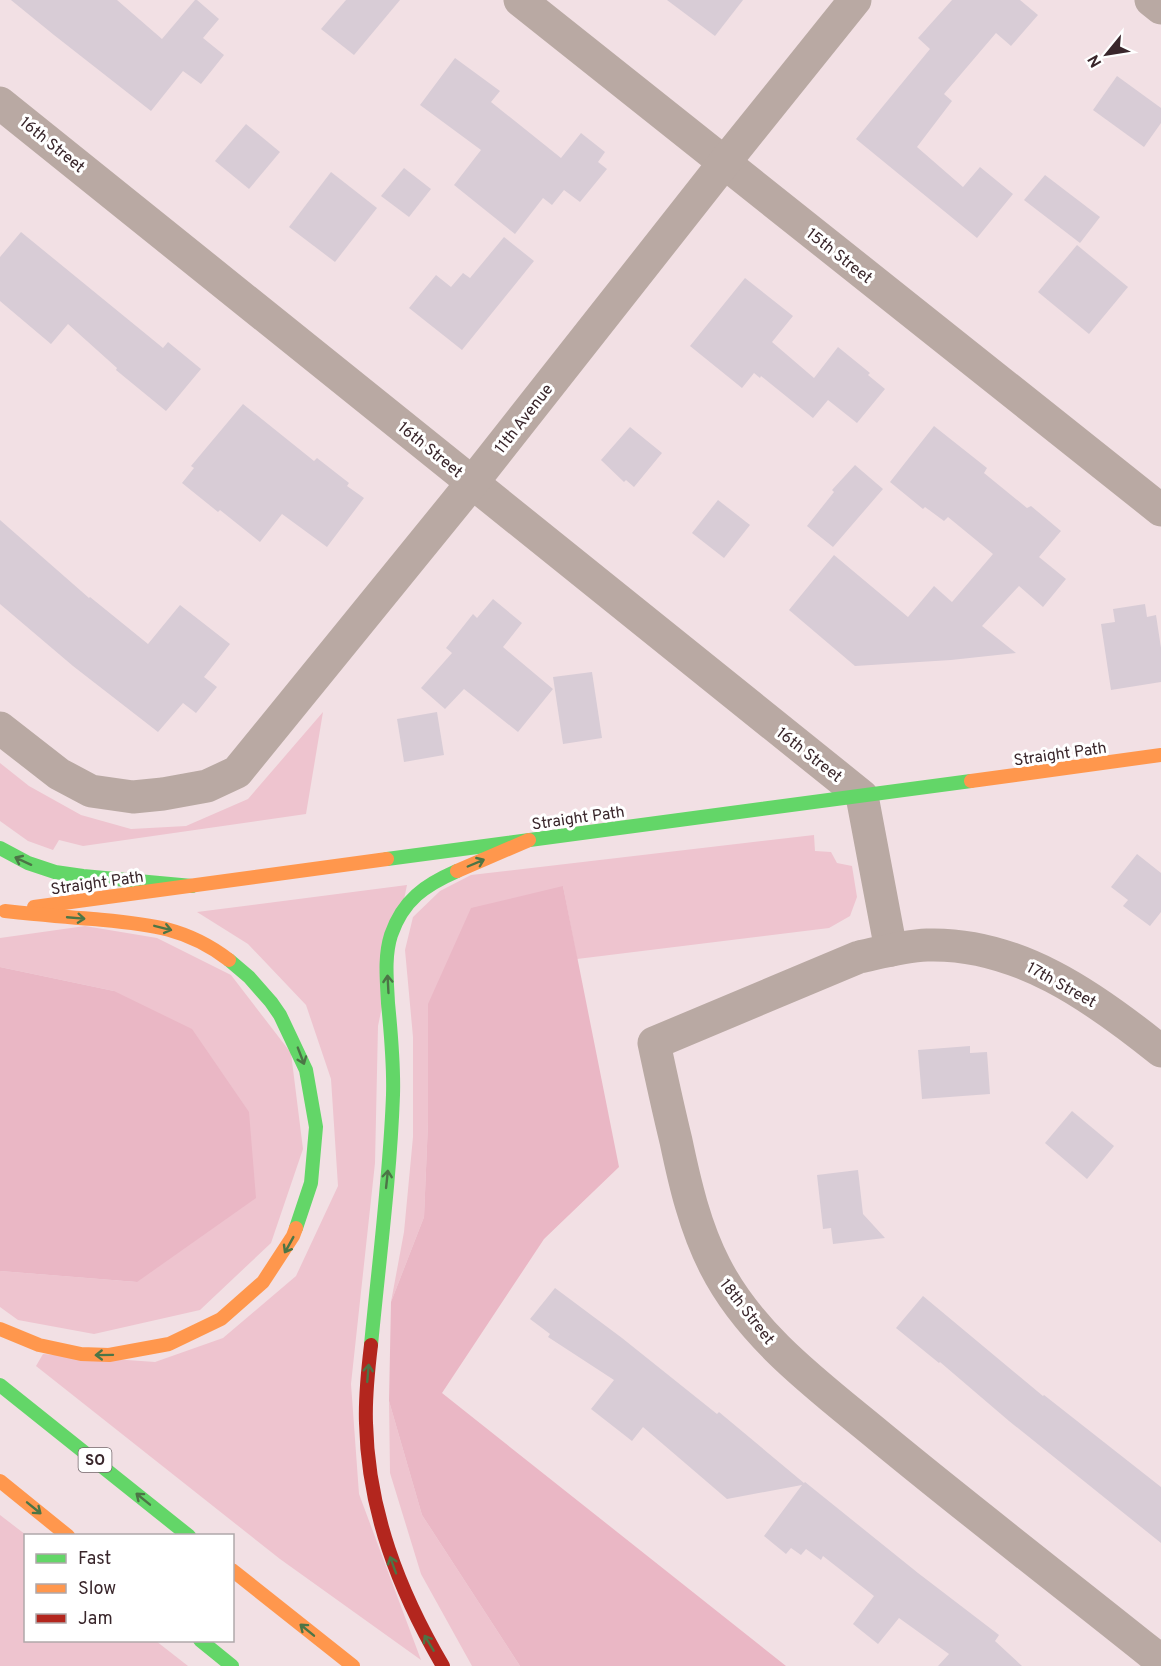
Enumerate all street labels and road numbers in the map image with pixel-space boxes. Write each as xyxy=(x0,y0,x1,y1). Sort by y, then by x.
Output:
street label: 16th Street xyxy=(15,113,88,178)
street label: 15th Street xyxy=(802,225,876,289)
street label: 11th Avenue xyxy=(491,380,558,458)
street label: 16th Street xyxy=(393,418,466,483)
street label: 16th Street xyxy=(772,724,846,787)
street label: Straight Path xyxy=(1013,739,1108,771)
street label: Straight Path xyxy=(531,803,626,835)
street label: Straight Path xyxy=(50,868,145,900)
street label: 17th Street xyxy=(1023,959,1099,1013)
street label: 18th Street xyxy=(715,1275,778,1349)
road number: SO xyxy=(78,1448,112,1472)

